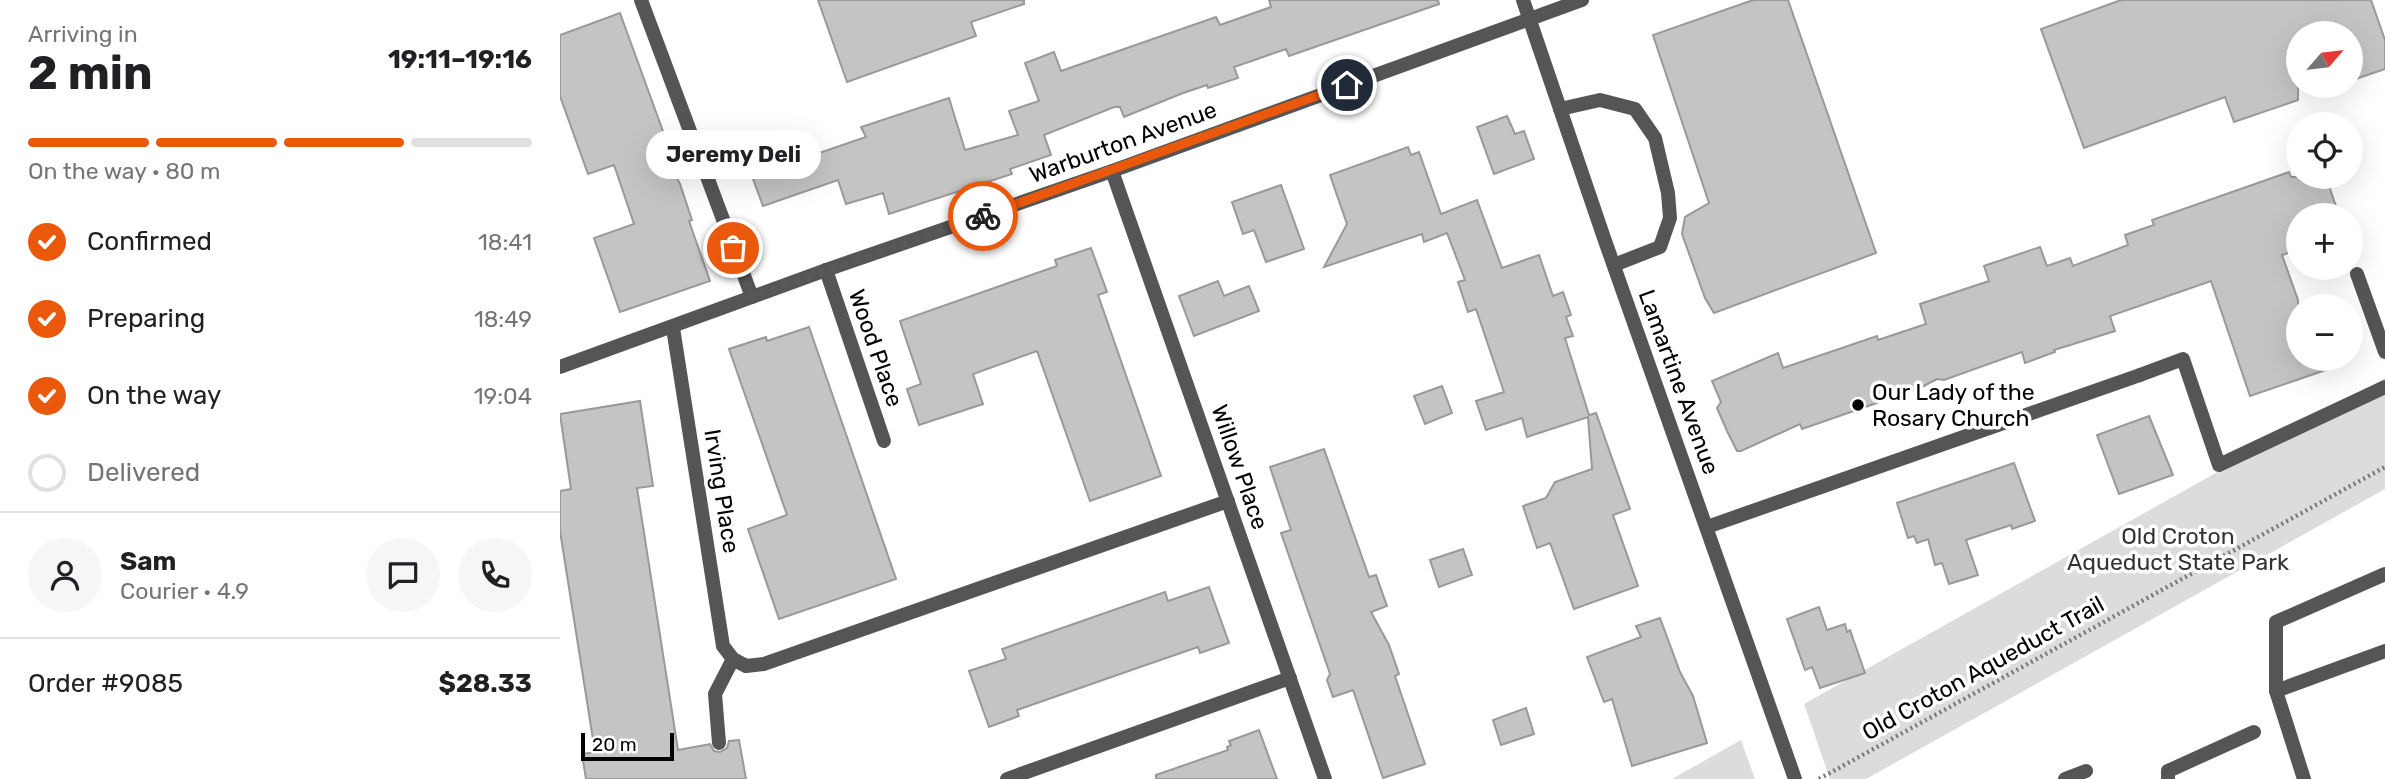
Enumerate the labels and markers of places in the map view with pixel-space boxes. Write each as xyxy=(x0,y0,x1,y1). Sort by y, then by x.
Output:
pin xyxy=(1317,55,1377,115)
callout: Jeremy Deli xyxy=(646,129,820,178)
pin xyxy=(703,218,763,278)
place label: Our Lady of the Rosary Church xyxy=(1872,378,2035,432)
marker: Our Lady of the Rosary Church xyxy=(1850,397,1866,413)

